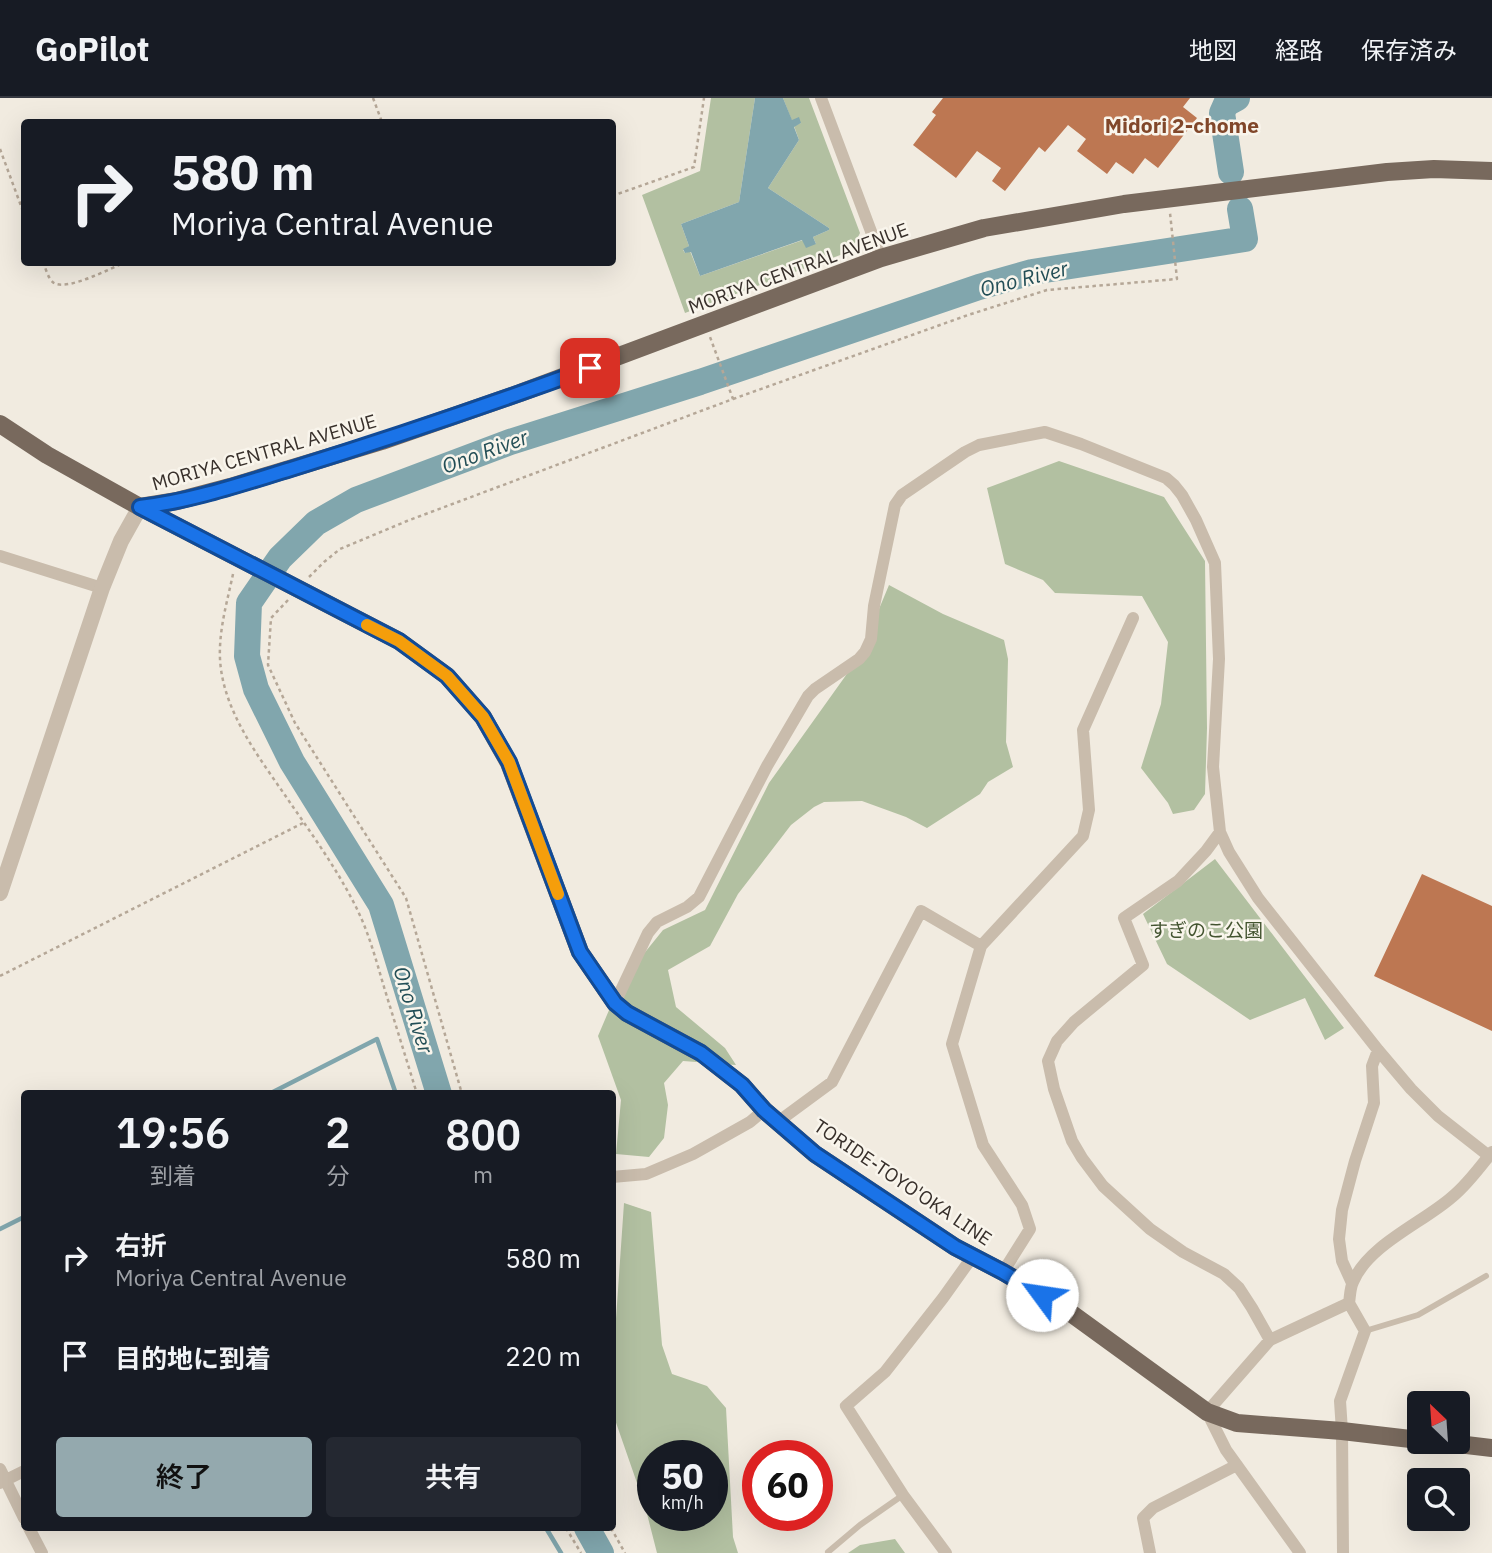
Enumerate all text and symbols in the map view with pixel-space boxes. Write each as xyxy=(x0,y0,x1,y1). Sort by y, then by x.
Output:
text: GoPilot xyxy=(35,27,149,70)
text: 地図 xyxy=(1189,34,1237,66)
text: 経路 xyxy=(1275,34,1323,66)
text: 保存済み xyxy=(1361,34,1457,66)
district label: Midori 2-chome xyxy=(1105,111,1259,139)
text: 580 m xyxy=(171,140,315,203)
icon: right xyxy=(56,147,147,238)
text: Moriya Central Avenue xyxy=(171,202,493,244)
street label: MORIYA CENTRAL AVENUE xyxy=(685,217,911,319)
water label: Ono River xyxy=(977,253,1072,302)
pin xyxy=(560,338,620,398)
icon: arrive xyxy=(571,349,609,387)
street label: MORIYA CENTRAL AVENUE xyxy=(149,408,379,496)
water label: Ono River xyxy=(438,422,533,480)
park label: すぎのこ公園 xyxy=(1149,918,1263,942)
water label: Ono River xyxy=(387,963,441,1058)
text: 19:56 xyxy=(116,1105,230,1160)
text: 2 xyxy=(325,1105,350,1160)
text: 800 xyxy=(445,1107,521,1162)
street label: TORIDE-TOYO'OKA LINE xyxy=(809,1113,997,1251)
text: m xyxy=(473,1159,493,1189)
text: 到着 xyxy=(150,1160,196,1190)
text: 分 xyxy=(326,1160,349,1190)
text: 右折 xyxy=(115,1228,167,1262)
icon: right xyxy=(56,1239,94,1277)
text: 580 m xyxy=(505,1241,581,1275)
position arrow xyxy=(1005,1258,1079,1332)
text: Moriya Central Avenue xyxy=(115,1262,347,1292)
icon: arrive xyxy=(56,1337,94,1375)
text: 220 m xyxy=(505,1339,581,1373)
text: 目的地に到着 xyxy=(115,1341,271,1375)
north arrow xyxy=(1407,1391,1470,1454)
map controls xyxy=(1407,1391,1470,1531)
button: 終了 xyxy=(56,1437,312,1517)
button: 共有 xyxy=(326,1437,581,1517)
speed limit sign: 60 xyxy=(742,1440,833,1531)
text: 50 xyxy=(661,1453,704,1499)
button: search xyxy=(1407,1468,1470,1531)
text: km/h xyxy=(661,1491,704,1514)

